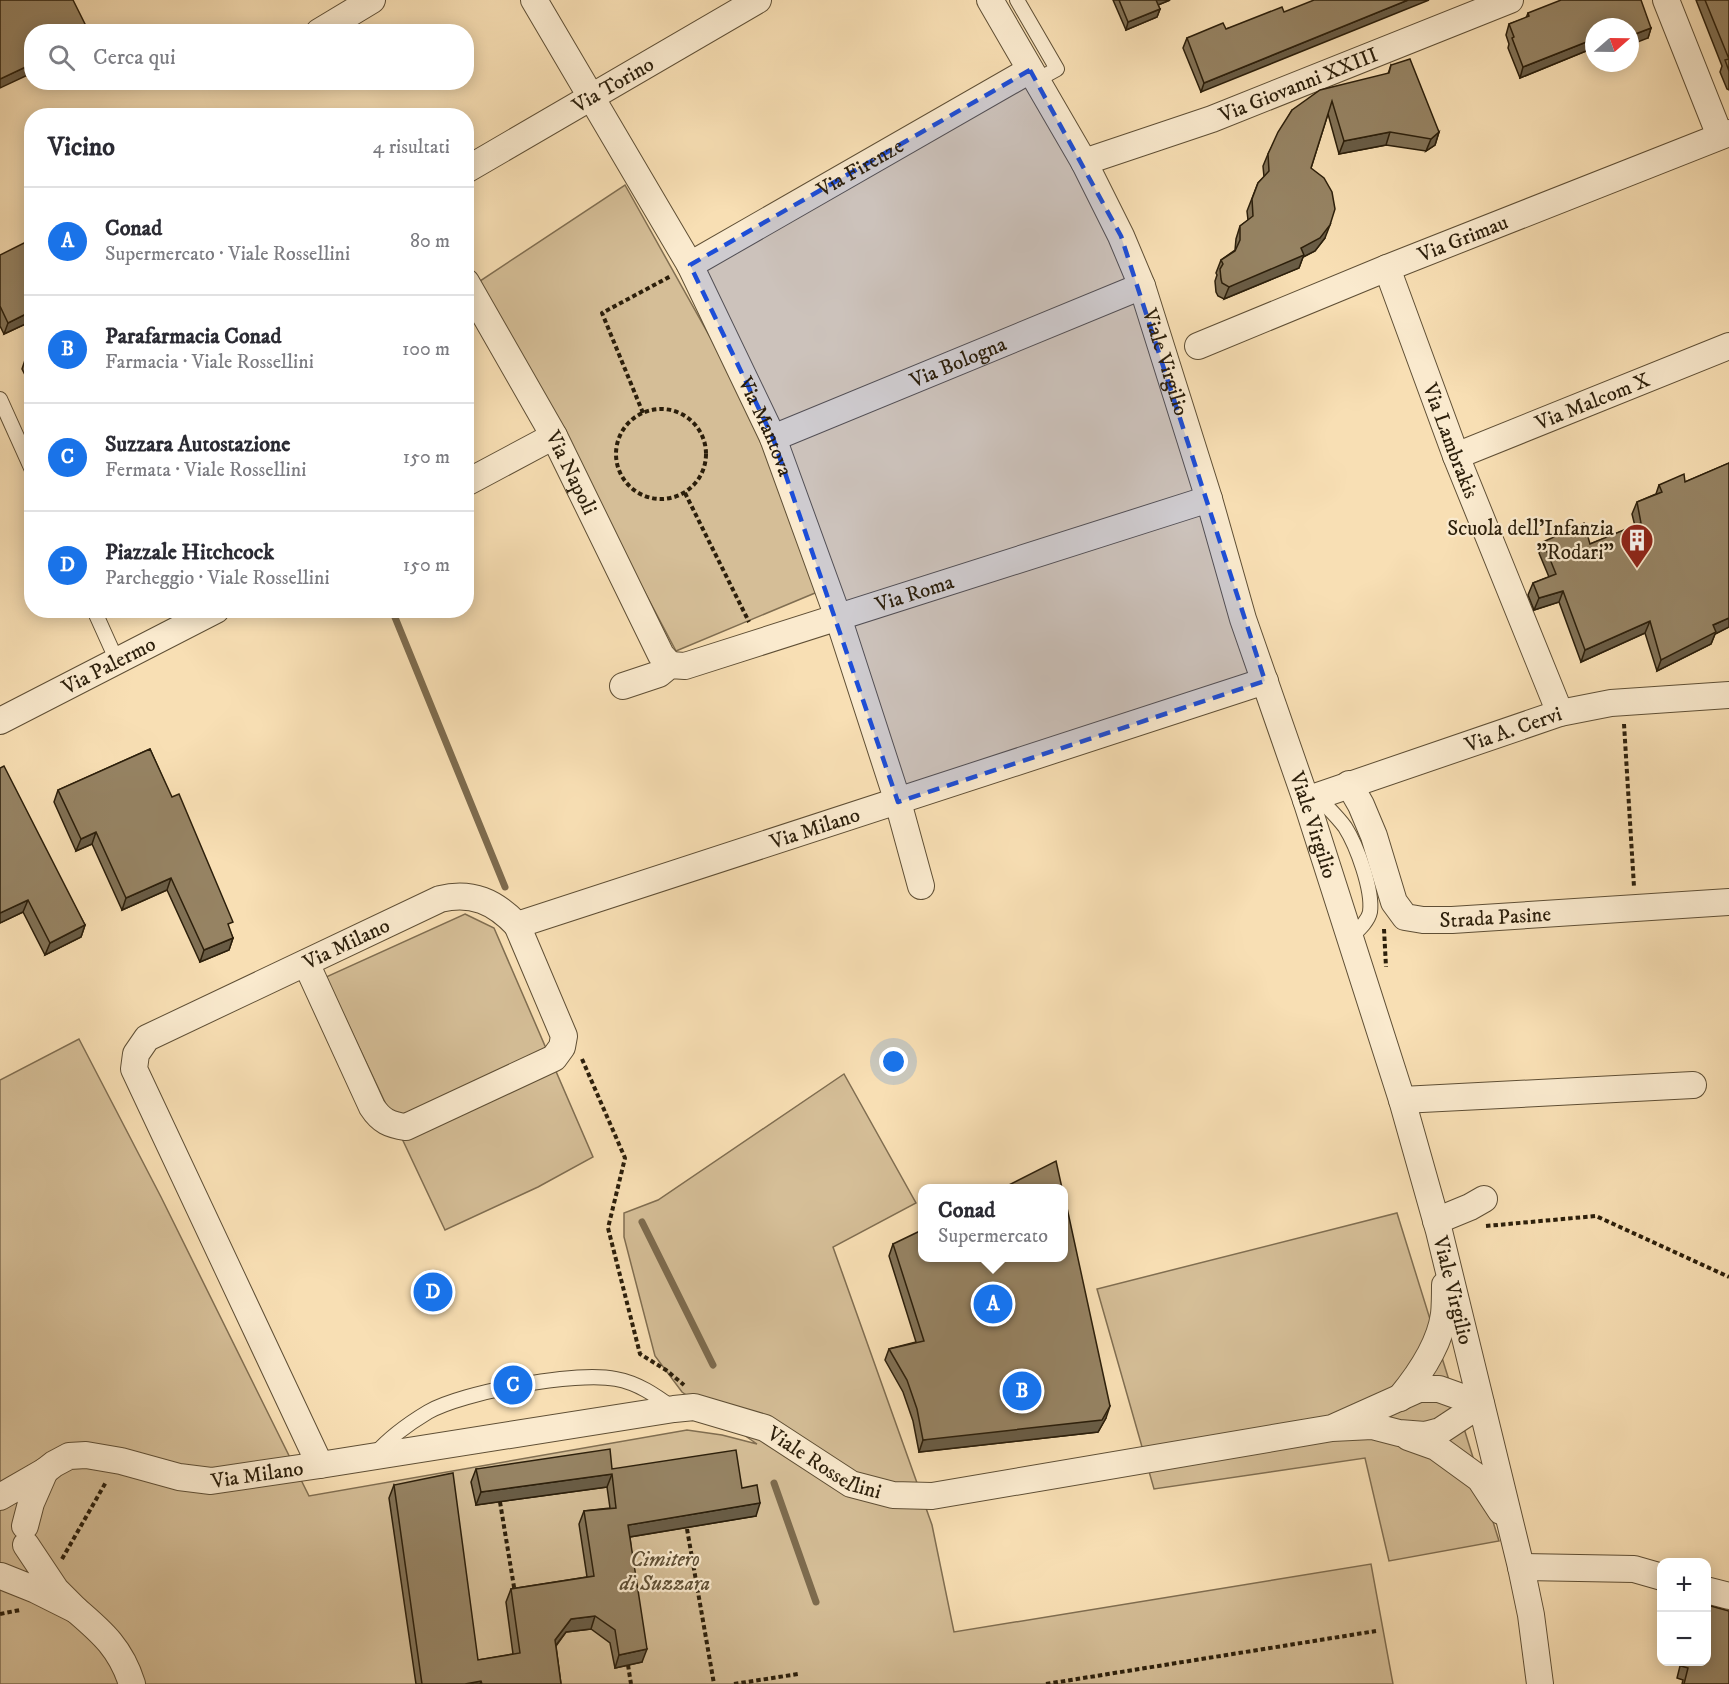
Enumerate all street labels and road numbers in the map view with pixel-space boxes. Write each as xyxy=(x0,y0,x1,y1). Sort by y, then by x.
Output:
street label: Via Giovanni XXIII xyxy=(1215,42,1382,129)
street label: Via Torino xyxy=(567,51,659,120)
street label: Via Firenze xyxy=(812,133,909,204)
street label: Via Grimau xyxy=(1413,209,1512,269)
street label: Viale Virgilio xyxy=(1136,305,1194,419)
street label: Via Bologna xyxy=(905,331,1011,395)
street label: Via Malcom X xyxy=(1531,367,1654,437)
street label: Via Mantova xyxy=(731,372,798,480)
street label: Via Lambrakis xyxy=(1416,379,1484,502)
street label: Via Napoli xyxy=(539,426,602,519)
street label: Via Roma xyxy=(871,569,957,619)
street label: Via Palermo xyxy=(57,631,160,701)
street label: Via A. Cervi xyxy=(1461,701,1565,759)
street label: Viale Virgilio xyxy=(1283,767,1342,882)
street label: Via Milano xyxy=(766,802,863,856)
street label: Strada Pasine xyxy=(1440,902,1552,934)
street label: Via Milano xyxy=(298,913,394,977)
street label: Viale Virgilio xyxy=(1426,1233,1478,1347)
street label: Viale Rossellini xyxy=(761,1420,884,1505)
street label: Via Milano xyxy=(208,1456,305,1495)

